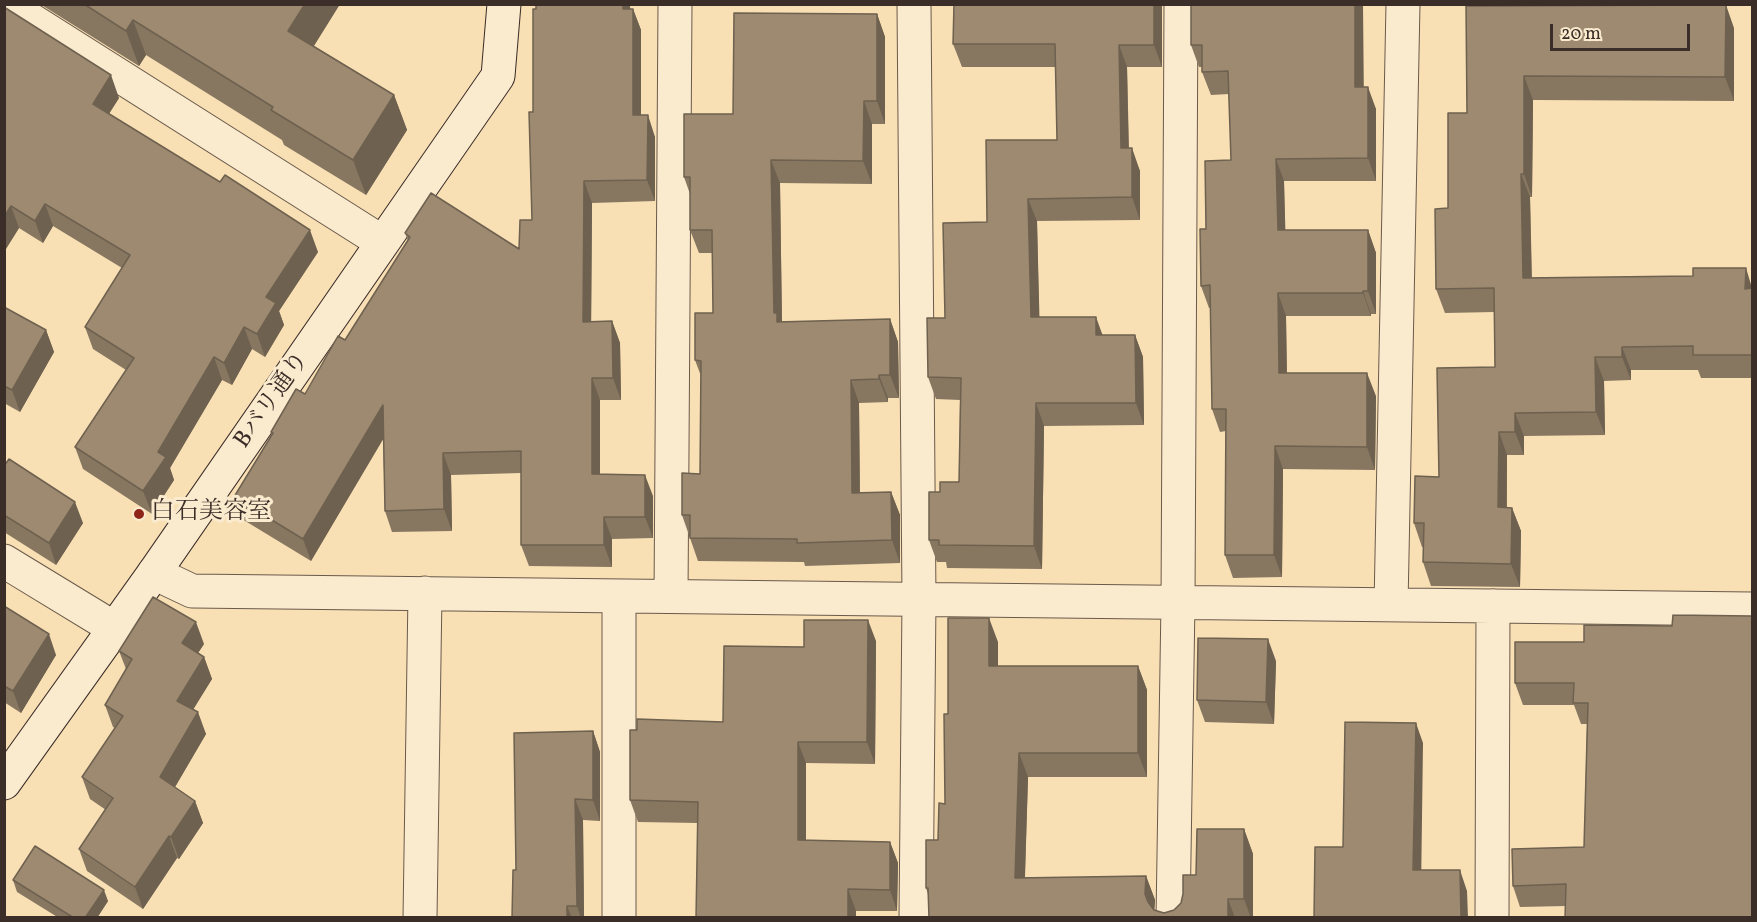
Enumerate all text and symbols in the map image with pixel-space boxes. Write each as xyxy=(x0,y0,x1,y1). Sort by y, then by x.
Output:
scale bar xyxy=(1553,12,1692,50)
text: 20 m xyxy=(1561,22,1601,47)
street label: Bバリ通り xyxy=(229,347,317,455)
place label: 白石美容室 xyxy=(151,500,271,528)
marker: 白石美容室 xyxy=(132,507,146,521)

